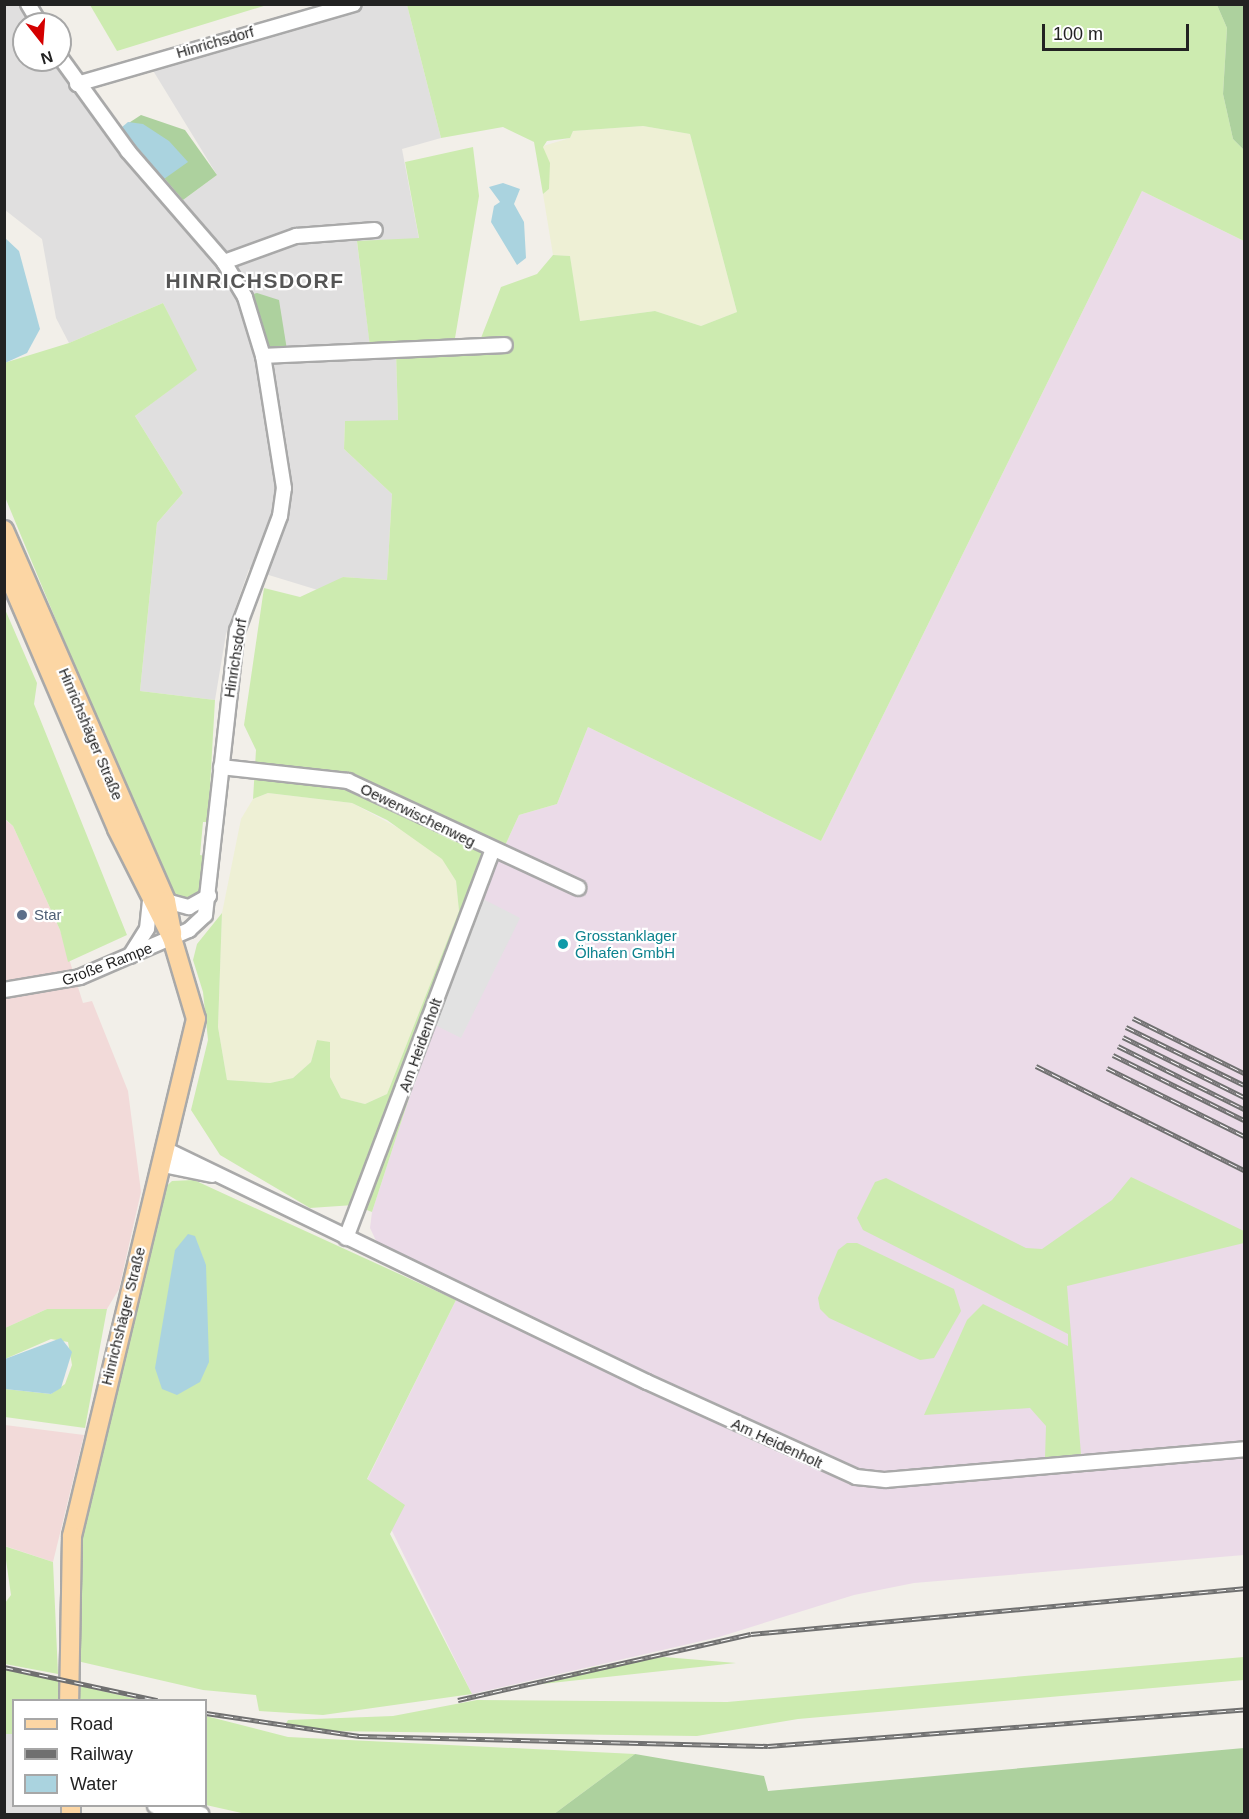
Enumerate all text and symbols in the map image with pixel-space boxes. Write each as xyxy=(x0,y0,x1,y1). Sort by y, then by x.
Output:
north arrow xyxy=(12,12,72,72)
scale bar xyxy=(1045,12,1192,50)
street label: Hinrichsdorf xyxy=(174,22,256,62)
text: 100 m xyxy=(1053,24,1103,44)
text: N xyxy=(39,48,55,68)
district label: HINRICHSDORF xyxy=(166,268,344,294)
street label: Hinrichsdorf xyxy=(220,617,250,699)
street label: Hinrichshäger Straße xyxy=(55,665,127,803)
street label: Oewerwischenweg xyxy=(357,779,479,851)
place label: Star xyxy=(34,906,62,924)
marker: Star xyxy=(15,908,29,922)
place label: Grosstanklager Ölhafen GmbH xyxy=(575,926,677,961)
marker: Grosstanklager Ölhafen GmbH xyxy=(556,937,570,951)
street label: Große Rampe xyxy=(59,939,155,989)
street label: Am Heidenholt xyxy=(395,996,445,1094)
street label: Hinrichshäger Straße xyxy=(97,1245,149,1387)
street label: Am Heidenholt xyxy=(729,1414,825,1472)
legend xyxy=(12,1699,207,1807)
text: Road xyxy=(70,1714,113,1734)
text: Railway xyxy=(70,1744,133,1764)
text: Water xyxy=(70,1774,117,1794)

